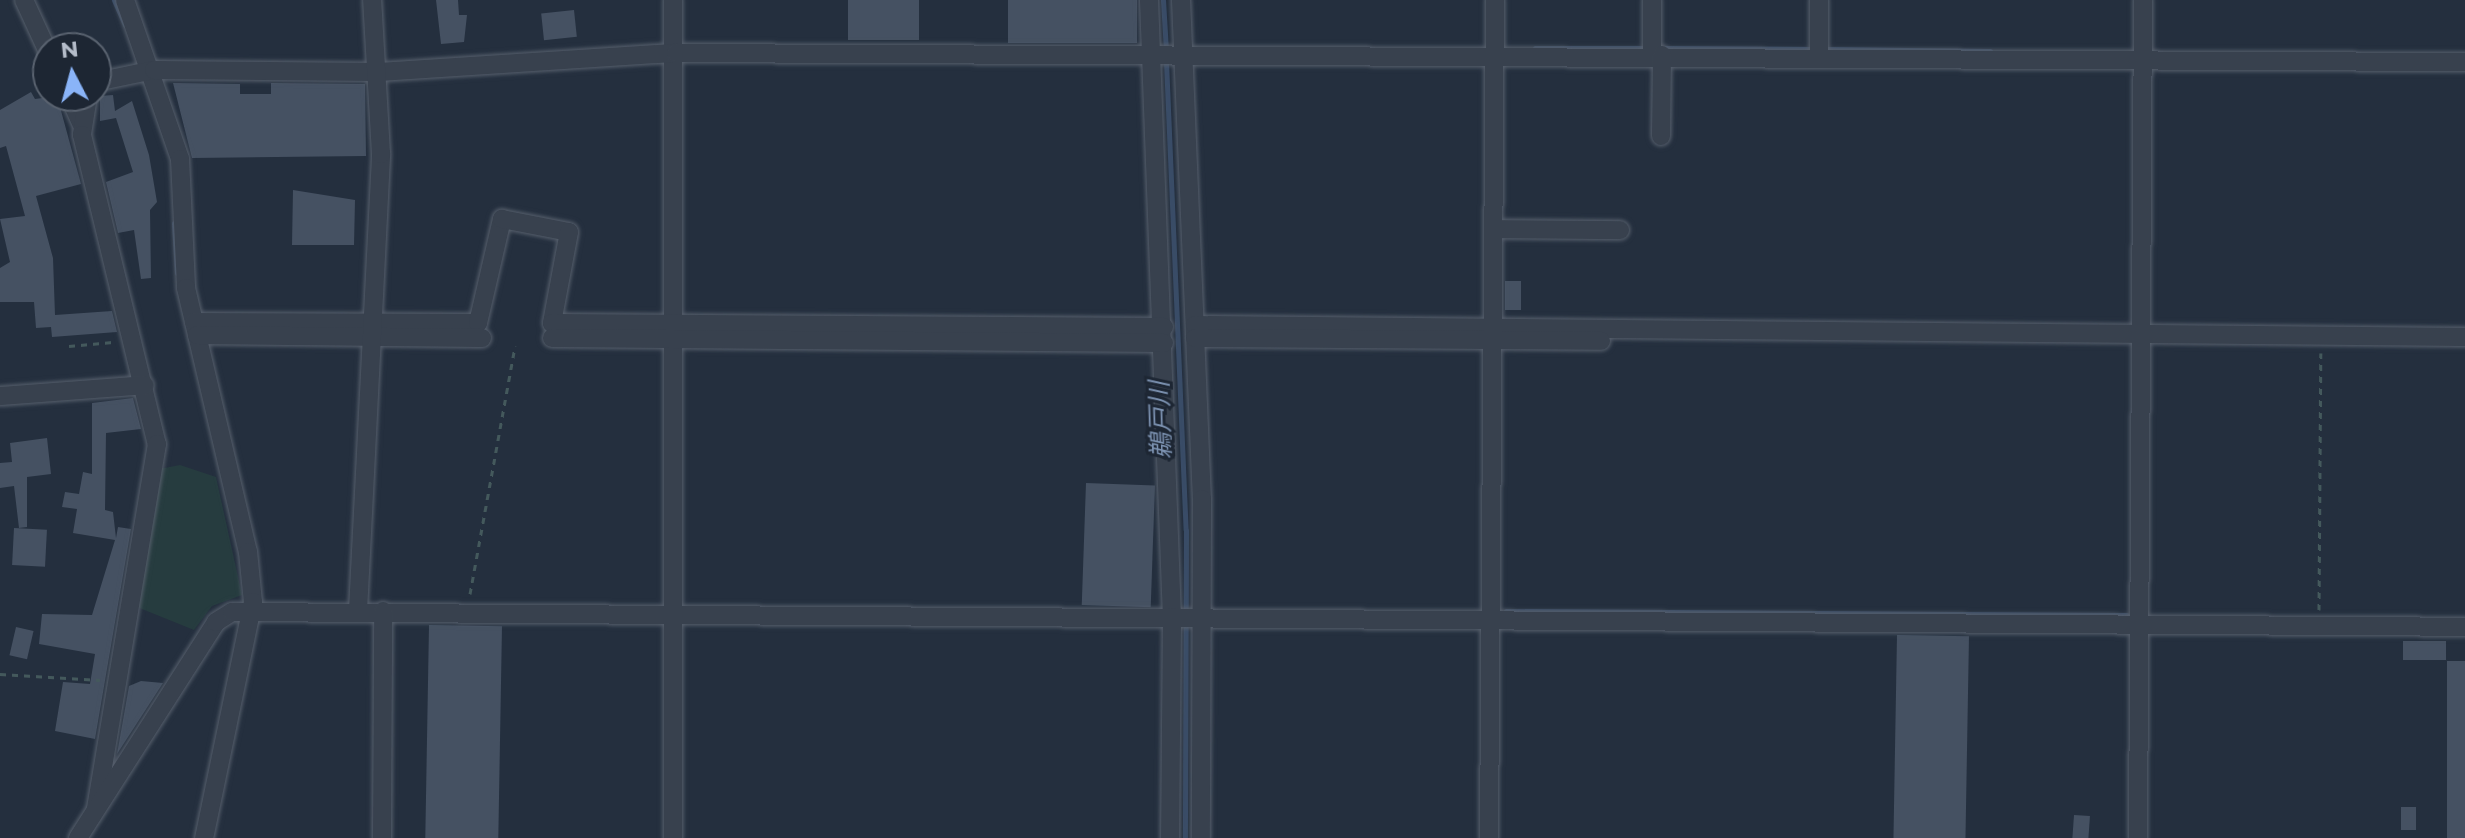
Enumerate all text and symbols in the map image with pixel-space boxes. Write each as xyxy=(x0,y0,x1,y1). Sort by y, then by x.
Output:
north arrow xyxy=(32,32,112,112)
text: N xyxy=(59,35,80,64)
water label: 鵜戸川 xyxy=(1144,380,1178,460)

